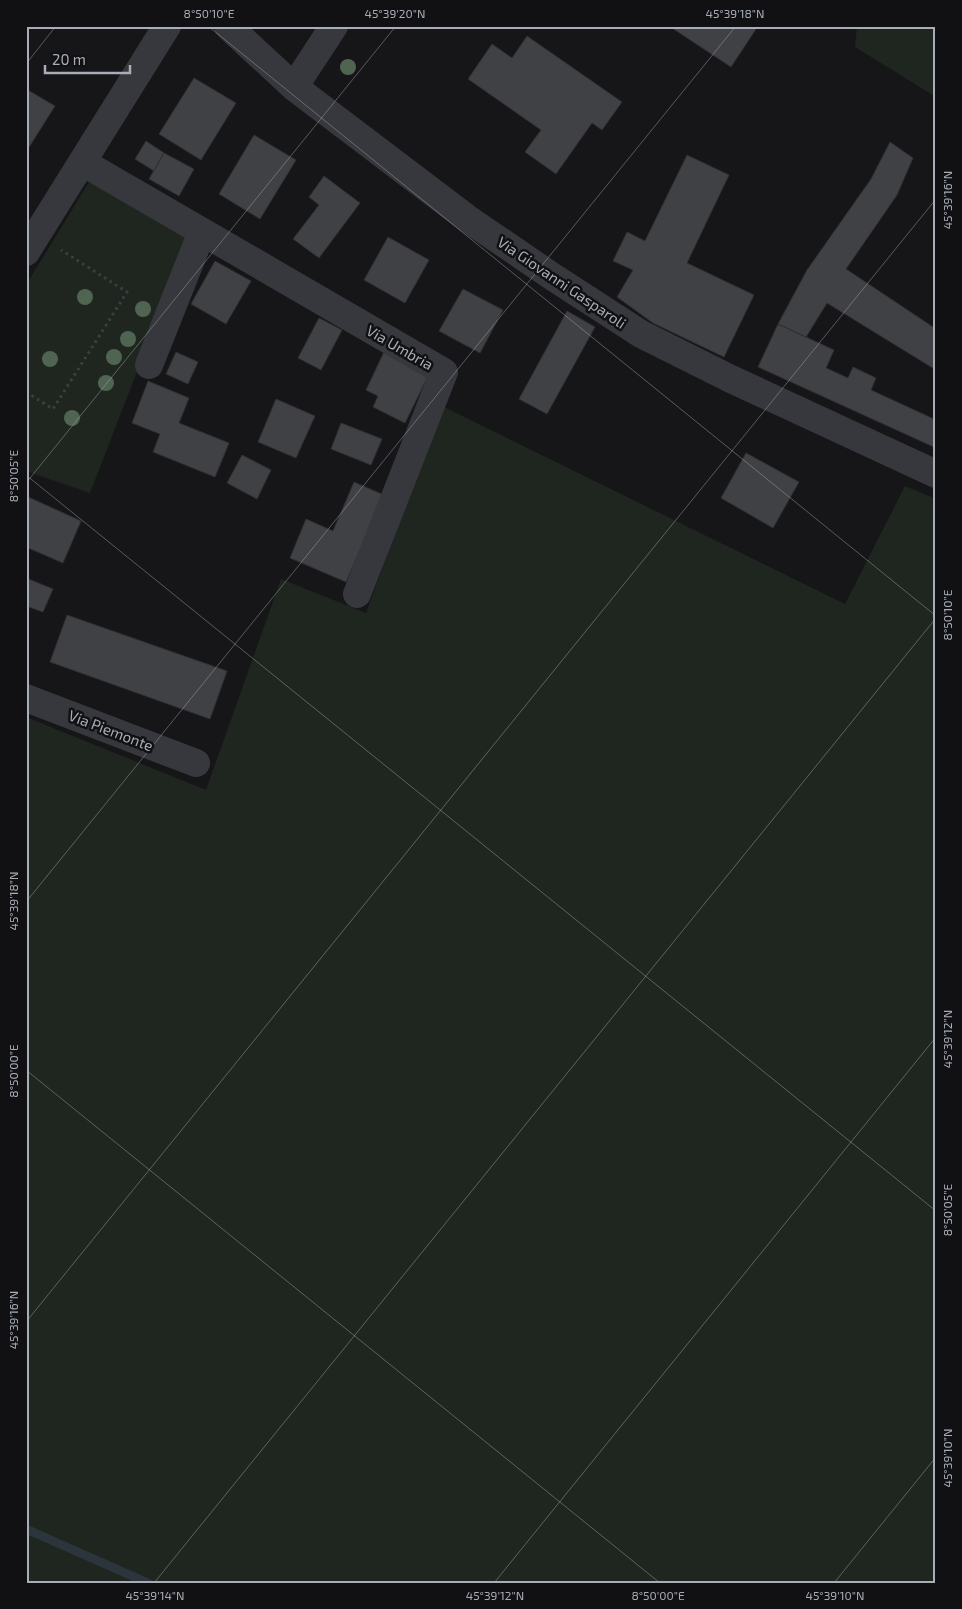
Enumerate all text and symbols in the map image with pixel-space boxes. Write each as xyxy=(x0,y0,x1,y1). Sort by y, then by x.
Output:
text: 8°50'10"E xyxy=(184,6,235,20)
text: 45°39'20"N xyxy=(365,6,425,20)
text: 45°39'18"N xyxy=(706,6,764,20)
scale bar xyxy=(45,42,130,74)
text: 20 m xyxy=(52,50,86,68)
text: 45°39'16"N xyxy=(940,171,954,229)
street label: Via Giovanni Gasparoli xyxy=(494,232,630,332)
street label: Via Umbria xyxy=(363,321,437,373)
text: 8°50'05"E xyxy=(6,450,20,502)
text: 8°50'10"E xyxy=(940,589,954,640)
street label: Via Piemonte xyxy=(66,706,156,754)
text: 45°39'18"N xyxy=(6,872,20,930)
text: 45°39'12"N xyxy=(940,1010,954,1068)
text: 8°50'00"E xyxy=(6,1044,20,1098)
text: 8°50'05"E xyxy=(940,1184,954,1236)
text: 45°39'16"N xyxy=(6,1291,20,1349)
text: 45°39'10"N xyxy=(940,1429,954,1487)
text: 45°39'14"N xyxy=(125,1588,185,1602)
text: 45°39'12"N xyxy=(466,1588,524,1602)
text: 8°50'00"E xyxy=(631,1588,685,1602)
text: 45°39'10"N xyxy=(806,1588,864,1602)

